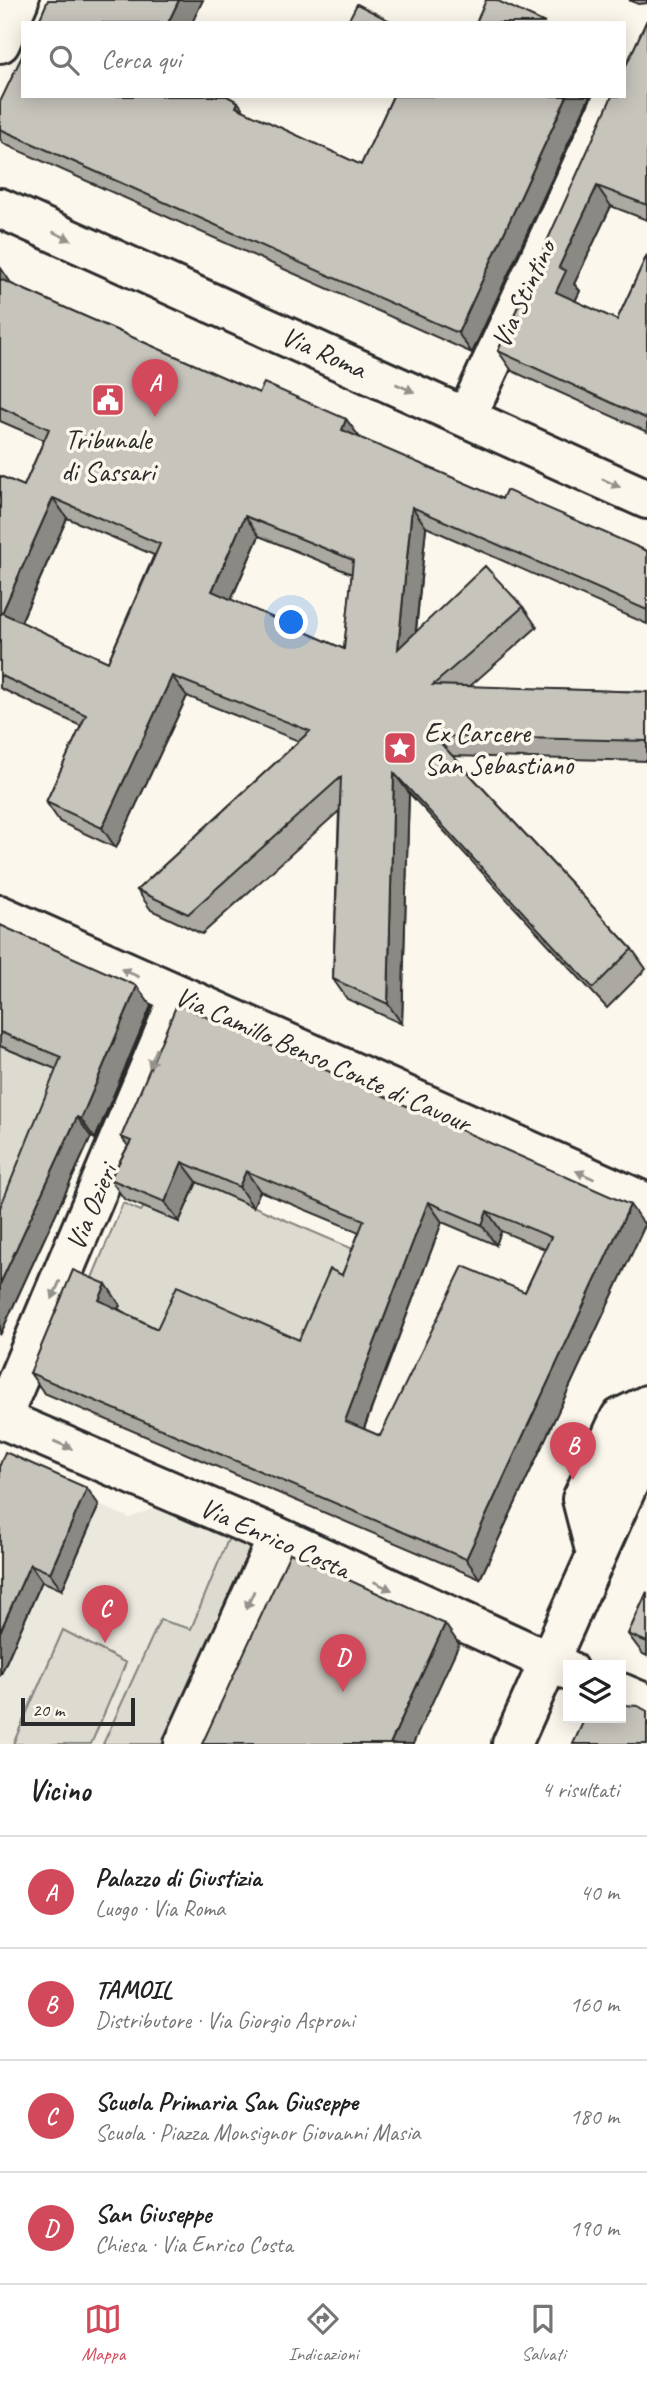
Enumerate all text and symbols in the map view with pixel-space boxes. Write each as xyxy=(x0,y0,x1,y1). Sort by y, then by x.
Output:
search box xyxy=(21,21,626,98)
icon: search xyxy=(45,41,83,79)
text: Cerca qui xyxy=(101,43,181,76)
one-way arrow xyxy=(52,231,73,242)
street label: Via Stintino xyxy=(483,232,564,353)
street label: Via Roma xyxy=(276,318,373,387)
pin: A xyxy=(132,359,178,417)
public building icon: Tribunale di Sassari xyxy=(89,381,127,419)
one-way arrow xyxy=(394,383,415,394)
place label: Tribunale di Sassari xyxy=(61,422,159,489)
one-way arrow xyxy=(601,477,621,489)
your location xyxy=(274,605,308,639)
place label: Ex Carcere San Sebastiano xyxy=(424,715,575,782)
place icon: Ex Carcere San Sebastiano xyxy=(381,729,419,767)
one-way arrow xyxy=(120,967,141,978)
street label: Via Camillo Benso Conte di Cavour xyxy=(170,978,479,1141)
one-way arrow xyxy=(148,1048,159,1069)
street label: Via Ozieri xyxy=(57,1155,126,1255)
one-way arrow xyxy=(574,1169,595,1180)
one-way arrow xyxy=(50,1280,61,1301)
pin: B xyxy=(550,1422,596,1480)
one-way arrow xyxy=(52,1440,73,1451)
street label: Via Enrico Costa xyxy=(195,1489,358,1588)
one-way arrow xyxy=(373,1580,393,1592)
pin: C xyxy=(82,1585,128,1643)
one-way arrow xyxy=(244,1589,255,1610)
pin: D xyxy=(320,1634,366,1692)
map controls xyxy=(563,1660,626,1723)
button: layers xyxy=(563,1660,626,1723)
scale bar xyxy=(21,1695,135,1727)
text: 20 m xyxy=(32,1698,64,1722)
text: Vicino xyxy=(28,1771,90,1809)
text: 4 risultati xyxy=(541,1775,619,1804)
text: Palazzo di Giustizia xyxy=(95,1861,261,1894)
text: A xyxy=(45,1878,57,1907)
text: 40 m xyxy=(580,1878,619,1907)
text: Luogo · Via Roma xyxy=(95,1894,225,1923)
text: TAMOIL xyxy=(95,1973,172,2006)
text: B xyxy=(45,1990,57,2019)
text: 160 m xyxy=(570,1990,619,2019)
text: Distributore · Via Giorgio Asproni xyxy=(95,2006,354,2035)
text: Scuola Primaria San Giuseppe xyxy=(95,2085,358,2118)
text: C xyxy=(46,2102,56,2131)
text: 180 m xyxy=(570,2102,619,2131)
text: Scuola · Piazza Monsignor Giovanni Masia xyxy=(95,2118,420,2147)
text: San Giuseppe xyxy=(95,2197,211,2230)
text: D xyxy=(44,2214,58,2243)
text: 190 m xyxy=(570,2214,619,2243)
text: Chiesa · Via Enrico Costa xyxy=(95,2230,293,2259)
tab: Mappa xyxy=(81,2300,125,2366)
tab: Indicazioni xyxy=(288,2300,358,2366)
tab: Salvati xyxy=(521,2300,566,2366)

